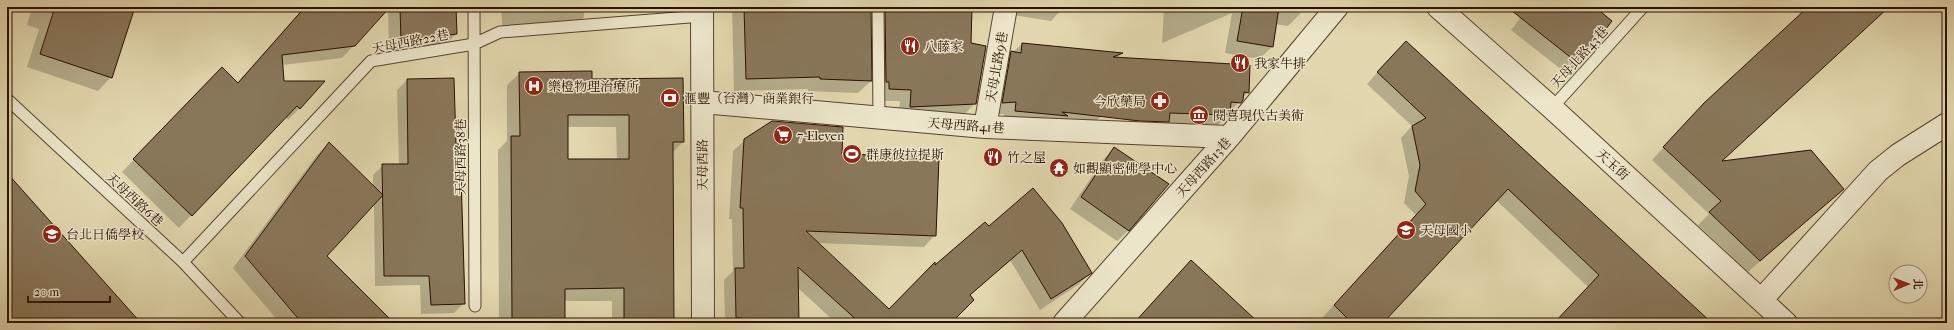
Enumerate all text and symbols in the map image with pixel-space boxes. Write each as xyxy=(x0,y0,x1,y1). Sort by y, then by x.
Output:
street label: 天母北路43巷 xyxy=(1548,23,1611,91)
street label: 天母西路22巷 xyxy=(370,27,450,56)
street label: 天母北路9巷 xyxy=(983,30,1010,104)
restaurant icon: 八藤家 xyxy=(899,35,921,57)
place label: 八藤家 xyxy=(924,39,963,54)
restaurant icon: 我家牛排 xyxy=(1229,52,1251,74)
place label: 我家牛排 xyxy=(1254,56,1306,71)
hospital icon: 樂橙物理治療所 xyxy=(523,75,545,97)
place label: 樂橙物理治療所 xyxy=(548,79,639,94)
bank icon: 滙豐（台灣）商業銀行 xyxy=(659,87,681,109)
pharmacy icon: 今欣藥局 xyxy=(1149,90,1171,112)
place label: 滙豐（台灣）商業銀行 xyxy=(684,91,814,106)
place label: 今欣藥局 xyxy=(1094,94,1146,109)
museum icon: 閱喜現代古美術 xyxy=(1188,104,1210,126)
place label: 閱喜現代古美術 xyxy=(1213,108,1304,123)
street label: 天母西路41巷 xyxy=(927,115,1005,136)
street label: 天母西路38巷 xyxy=(453,119,468,195)
supermarket icon: 7-Eleven xyxy=(772,124,794,146)
place label: 7-Eleven xyxy=(797,128,845,143)
street label: 天母西路13巷 xyxy=(1173,134,1234,200)
street label: 天母西路 xyxy=(695,139,710,191)
sports icon: 群康彼拉提斯 xyxy=(841,143,863,165)
restaurant icon: 竹之屋 xyxy=(982,146,1004,168)
street label: 天玉街 xyxy=(1593,146,1632,183)
place label: 群康彼拉提斯 xyxy=(866,147,944,162)
place label: 竹之屋 xyxy=(1007,150,1046,165)
temple icon: 如觀顯密佛學中心 xyxy=(1048,157,1070,179)
place label: 如觀顯密佛學中心 xyxy=(1073,161,1177,176)
street label: 天母西路6巷 xyxy=(103,169,166,229)
school or university icon: 天母國小 xyxy=(1395,219,1417,241)
school or university icon: 台北日僑學校 xyxy=(41,223,63,245)
place label: 天母國小 xyxy=(1420,223,1472,238)
place label: 台北日僑學校 xyxy=(66,227,144,242)
north arrow xyxy=(1888,264,1928,304)
scale bar xyxy=(28,278,110,304)
text: 北 xyxy=(1911,278,1924,289)
text: 20 m xyxy=(34,285,59,299)

